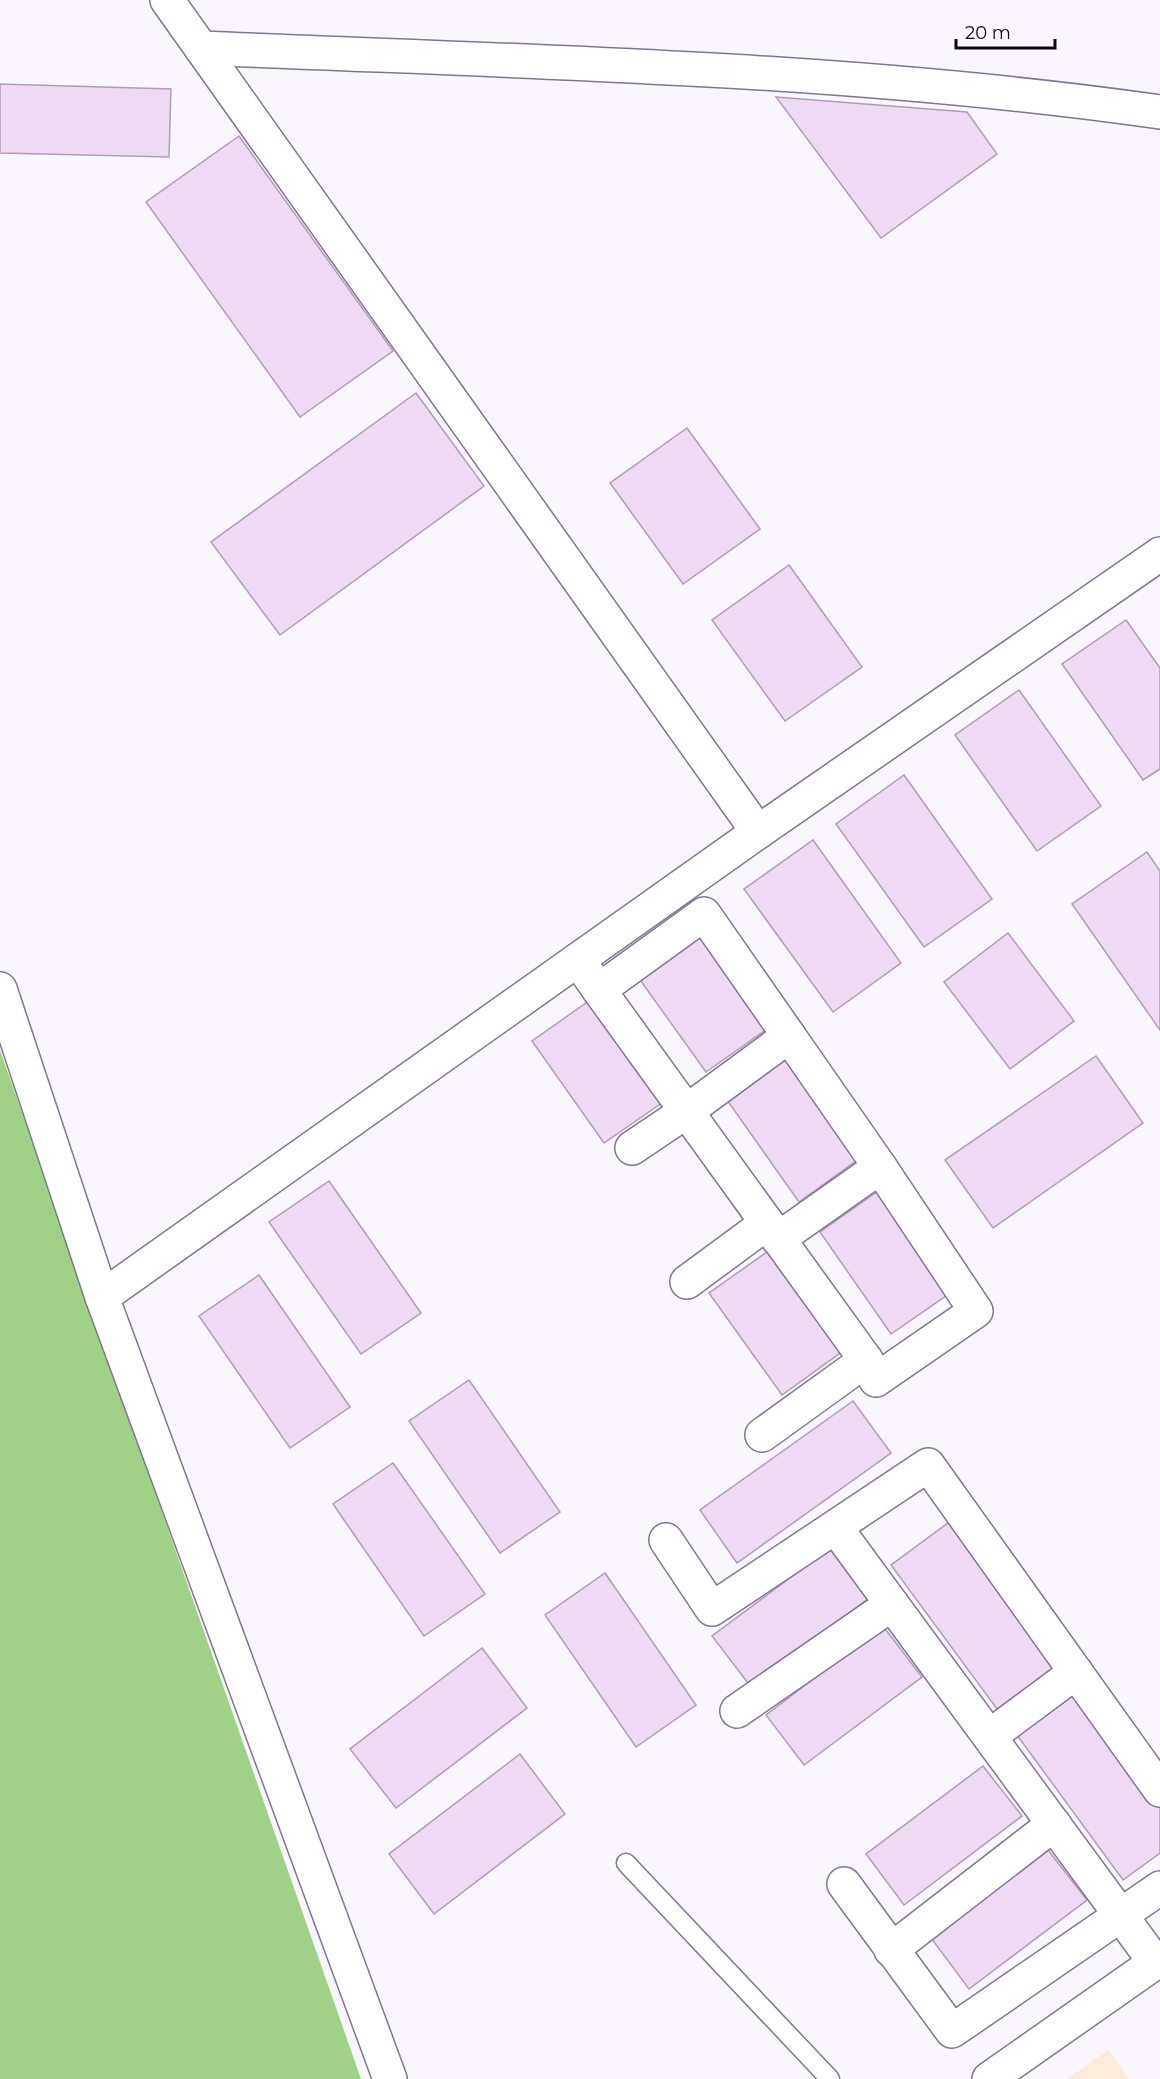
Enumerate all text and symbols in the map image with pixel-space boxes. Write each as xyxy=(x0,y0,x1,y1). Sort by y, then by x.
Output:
scale bar xyxy=(956,12,1055,50)
text: 20 m xyxy=(965,22,1011,44)

